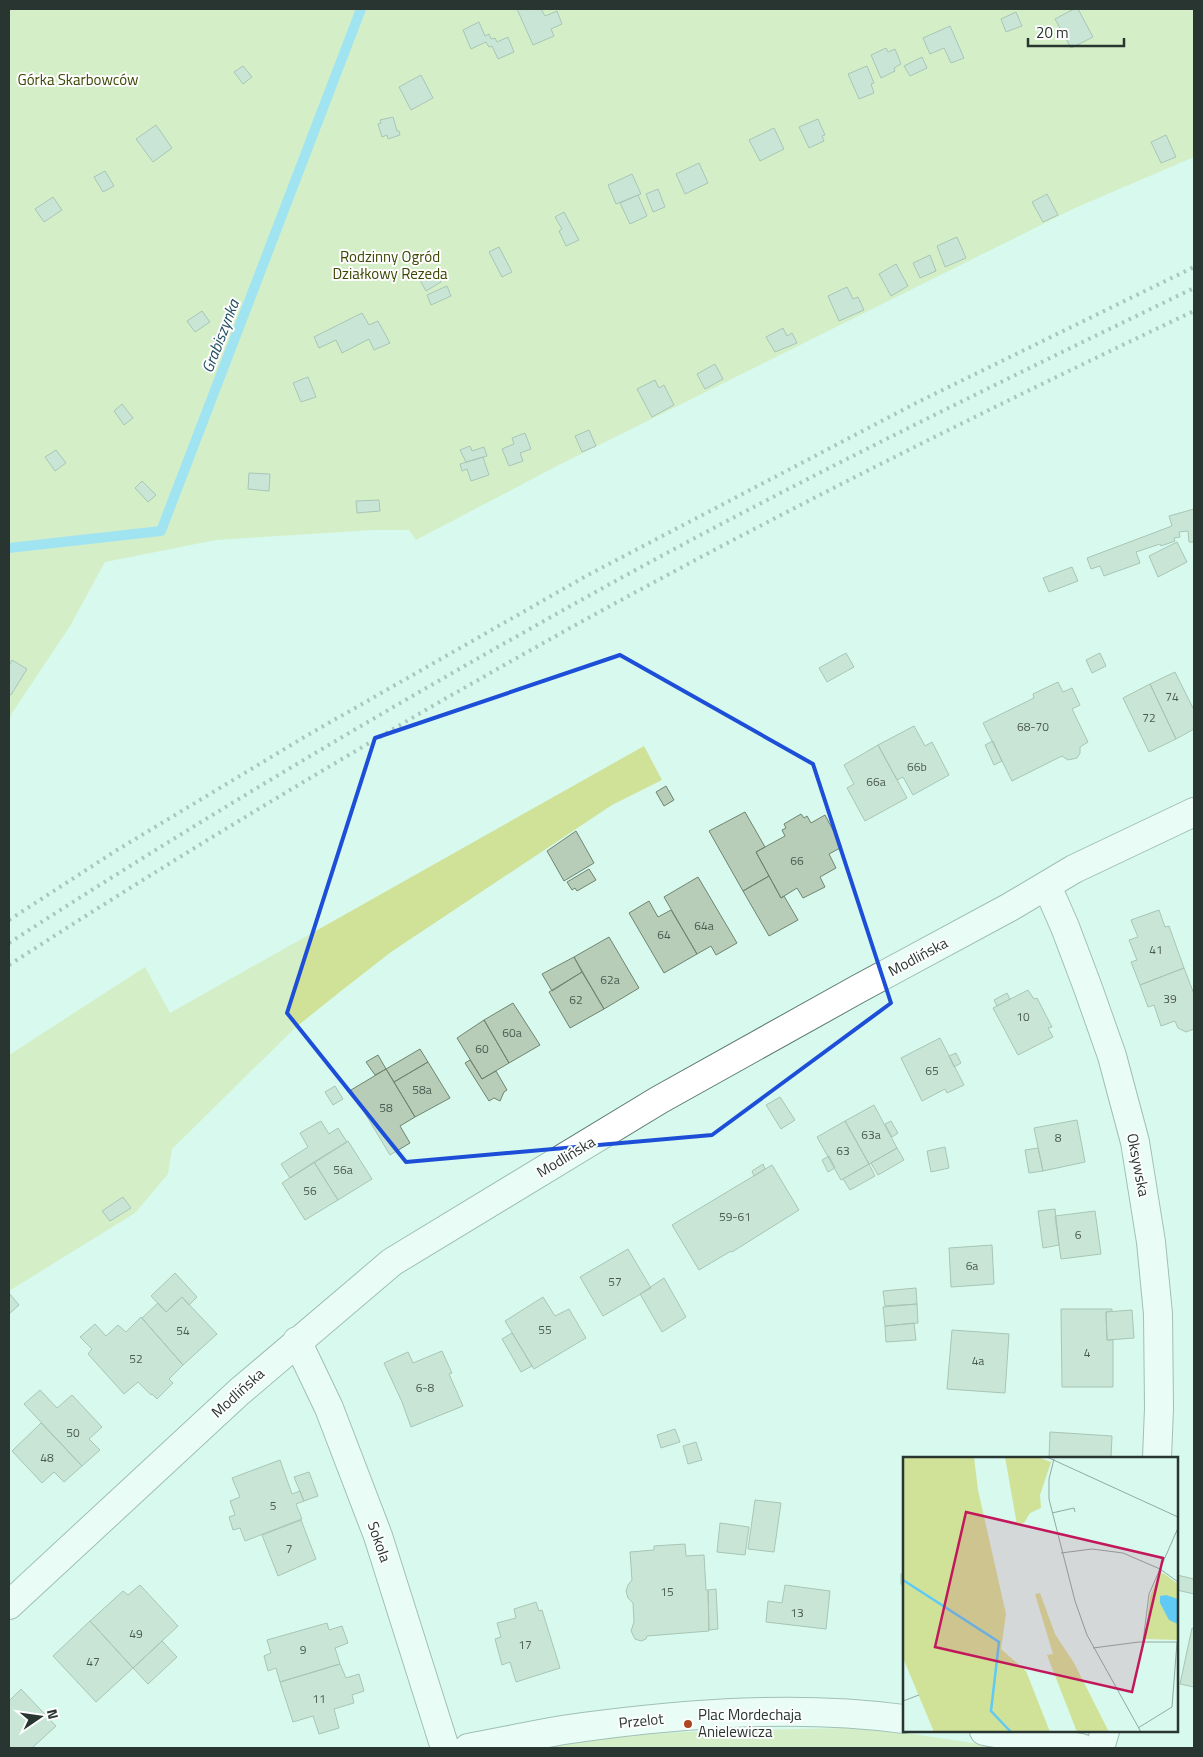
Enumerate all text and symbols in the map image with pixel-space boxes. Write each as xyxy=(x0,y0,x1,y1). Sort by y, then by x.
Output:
scale bar xyxy=(1028,15,1124,47)
text: 20 m xyxy=(1036,21,1069,44)
park label: Górka Skarbowców xyxy=(17,68,139,91)
park label: Rodzinny Ogród Działkowy Rezeda xyxy=(332,245,448,285)
water label: Grabiszynka xyxy=(195,295,245,376)
house number: 74 xyxy=(1165,687,1179,706)
house number: 72 xyxy=(1142,708,1156,727)
house number: 68-70 xyxy=(1017,717,1049,736)
house number: 66b xyxy=(907,757,927,776)
house number: 66a xyxy=(866,772,886,791)
house number: 66 xyxy=(790,851,804,870)
house number: 64a xyxy=(694,916,714,935)
house number: 64 xyxy=(657,925,671,944)
street label: Modlińska xyxy=(884,931,952,982)
house number: 41 xyxy=(1149,940,1163,959)
house number: 62a xyxy=(600,970,620,989)
house number: 39 xyxy=(1163,989,1177,1008)
house number: 62 xyxy=(569,990,583,1009)
house number: 10 xyxy=(1016,1007,1030,1026)
house number: 60a xyxy=(502,1023,522,1042)
house number: 60 xyxy=(475,1039,489,1058)
house number: 65 xyxy=(925,1061,939,1080)
house number: 58a xyxy=(412,1080,432,1099)
house number: 58 xyxy=(379,1098,393,1117)
house number: 63a xyxy=(861,1125,881,1144)
house number: 8 xyxy=(1055,1128,1062,1147)
street label: Modlińska xyxy=(532,1130,600,1183)
street label: Oksywska xyxy=(1121,1131,1156,1199)
house number: 63 xyxy=(836,1141,850,1160)
house number: 56a xyxy=(333,1160,353,1179)
house number: 56 xyxy=(303,1181,317,1200)
house number: 59-61 xyxy=(719,1207,751,1226)
house number: 6 xyxy=(1075,1225,1082,1244)
house number: 6a xyxy=(966,1256,978,1275)
house number: 57 xyxy=(608,1272,622,1291)
house number: 55 xyxy=(538,1320,552,1339)
house number: 54 xyxy=(176,1321,190,1340)
house number: 4 xyxy=(1084,1343,1091,1362)
house number: 52 xyxy=(129,1349,143,1368)
house number: 4a xyxy=(972,1351,984,1370)
street label: Modlińska xyxy=(206,1362,270,1423)
house number: 6-8 xyxy=(416,1378,435,1397)
house number: 50 xyxy=(66,1423,80,1442)
house number: 48 xyxy=(40,1448,54,1467)
inset map xyxy=(903,1457,1178,1732)
house number: 5 xyxy=(270,1496,277,1515)
street label: Sokola xyxy=(362,1518,397,1566)
house number: 7 xyxy=(286,1539,292,1558)
house number: 15 xyxy=(660,1582,674,1601)
house number: 13 xyxy=(790,1603,804,1622)
house number: 49 xyxy=(129,1624,143,1643)
house number: 17 xyxy=(518,1635,532,1654)
house number: 9 xyxy=(300,1640,307,1659)
house number: 47 xyxy=(86,1652,100,1671)
house number: 11 xyxy=(312,1689,326,1708)
north arrow xyxy=(15,1692,65,1742)
place label: Plac Mordechaja Anielewicza xyxy=(698,1703,802,1743)
text: N xyxy=(42,1707,64,1721)
street label: Przelot xyxy=(617,1707,665,1734)
marker: Plac Mordechaja Anielewicza xyxy=(682,1718,694,1730)

